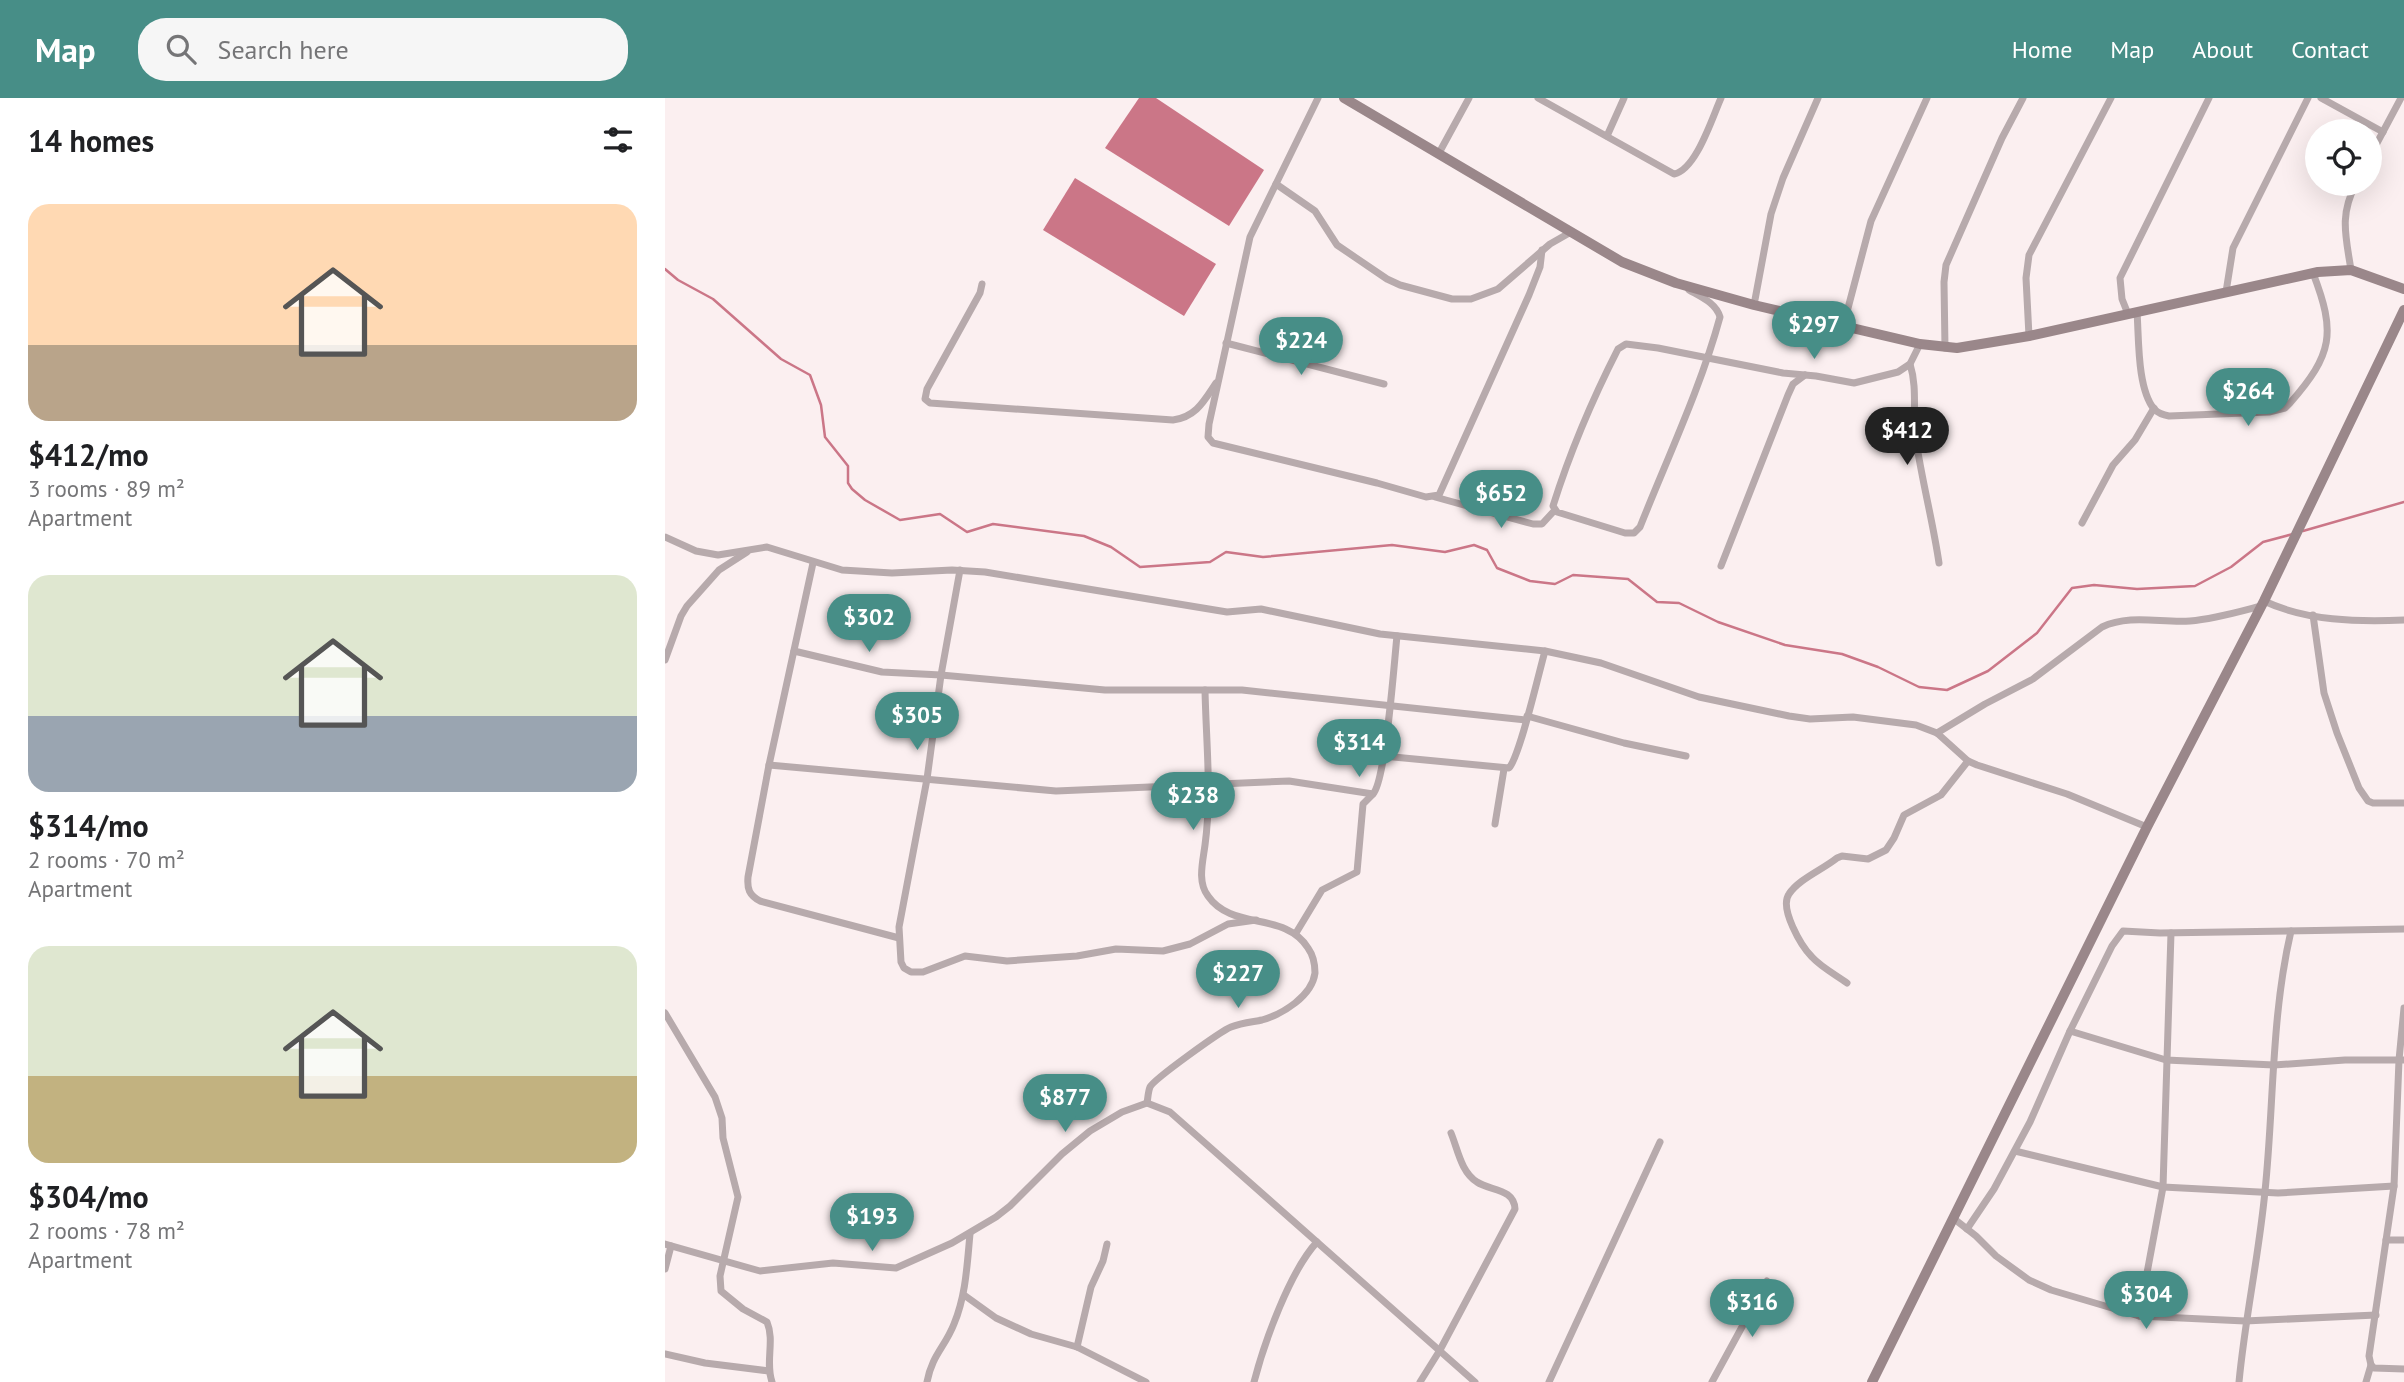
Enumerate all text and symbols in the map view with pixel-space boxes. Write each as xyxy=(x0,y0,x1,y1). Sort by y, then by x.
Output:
search box xyxy=(138,18,628,81)
text: Map xyxy=(35,28,96,71)
icon: search xyxy=(162,30,200,68)
text: Search here xyxy=(218,33,349,66)
text: Home xyxy=(2012,34,2072,65)
text: Map xyxy=(2110,34,2154,65)
text: About xyxy=(2192,34,2253,65)
text: Contact xyxy=(2291,34,2369,65)
map controls xyxy=(2305,119,2382,196)
button: locate xyxy=(2305,119,2382,196)
text: 14 homes xyxy=(28,121,154,160)
icon: filters xyxy=(599,121,637,159)
icon: home xyxy=(270,249,396,375)
pin: $297 xyxy=(1773,302,1855,361)
text: $297 xyxy=(1788,309,1840,338)
pin: $224 xyxy=(1260,317,1342,377)
text: $224 xyxy=(1275,325,1327,354)
pin: $264 xyxy=(2207,368,2289,428)
text: $264 xyxy=(2222,376,2274,405)
pin: $412 xyxy=(1866,408,1948,467)
text: $412 xyxy=(1881,415,1933,444)
text: $412/mo xyxy=(28,435,149,474)
pin: $652 xyxy=(1460,470,1542,530)
text: 3 rooms · 89 m² xyxy=(28,474,185,503)
text: $652 xyxy=(1475,478,1527,507)
text: Apartment xyxy=(28,503,132,532)
pin: $302 xyxy=(828,594,910,654)
text: $302 xyxy=(843,602,895,631)
icon: home xyxy=(270,620,396,746)
pin: $305 xyxy=(876,692,958,752)
text: $305 xyxy=(891,700,943,729)
pin: $314 xyxy=(1318,720,1400,779)
text: $314 xyxy=(1333,727,1385,756)
pin: $238 xyxy=(1152,772,1234,832)
text: $238 xyxy=(1167,780,1219,809)
text: $314/mo xyxy=(28,806,149,845)
text: 2 rooms · 70 m² xyxy=(28,845,185,874)
text: Apartment xyxy=(28,874,132,903)
pin: $227 xyxy=(1197,950,1279,1010)
text: $227 xyxy=(1212,958,1264,987)
icon: home xyxy=(270,991,396,1117)
pin: $877 xyxy=(1024,1074,1106,1134)
text: $877 xyxy=(1039,1082,1091,1111)
text: $304/mo xyxy=(28,1177,149,1216)
pin: $193 xyxy=(831,1194,913,1253)
text: $193 xyxy=(846,1201,898,1230)
text: 2 rooms · 78 m² xyxy=(28,1216,185,1245)
text: Apartment xyxy=(28,1245,132,1274)
pin: $304 xyxy=(2105,1272,2187,1331)
text: $304 xyxy=(2120,1279,2172,1308)
pin: $316 xyxy=(1711,1280,1793,1339)
text: $316 xyxy=(1726,1287,1778,1316)

